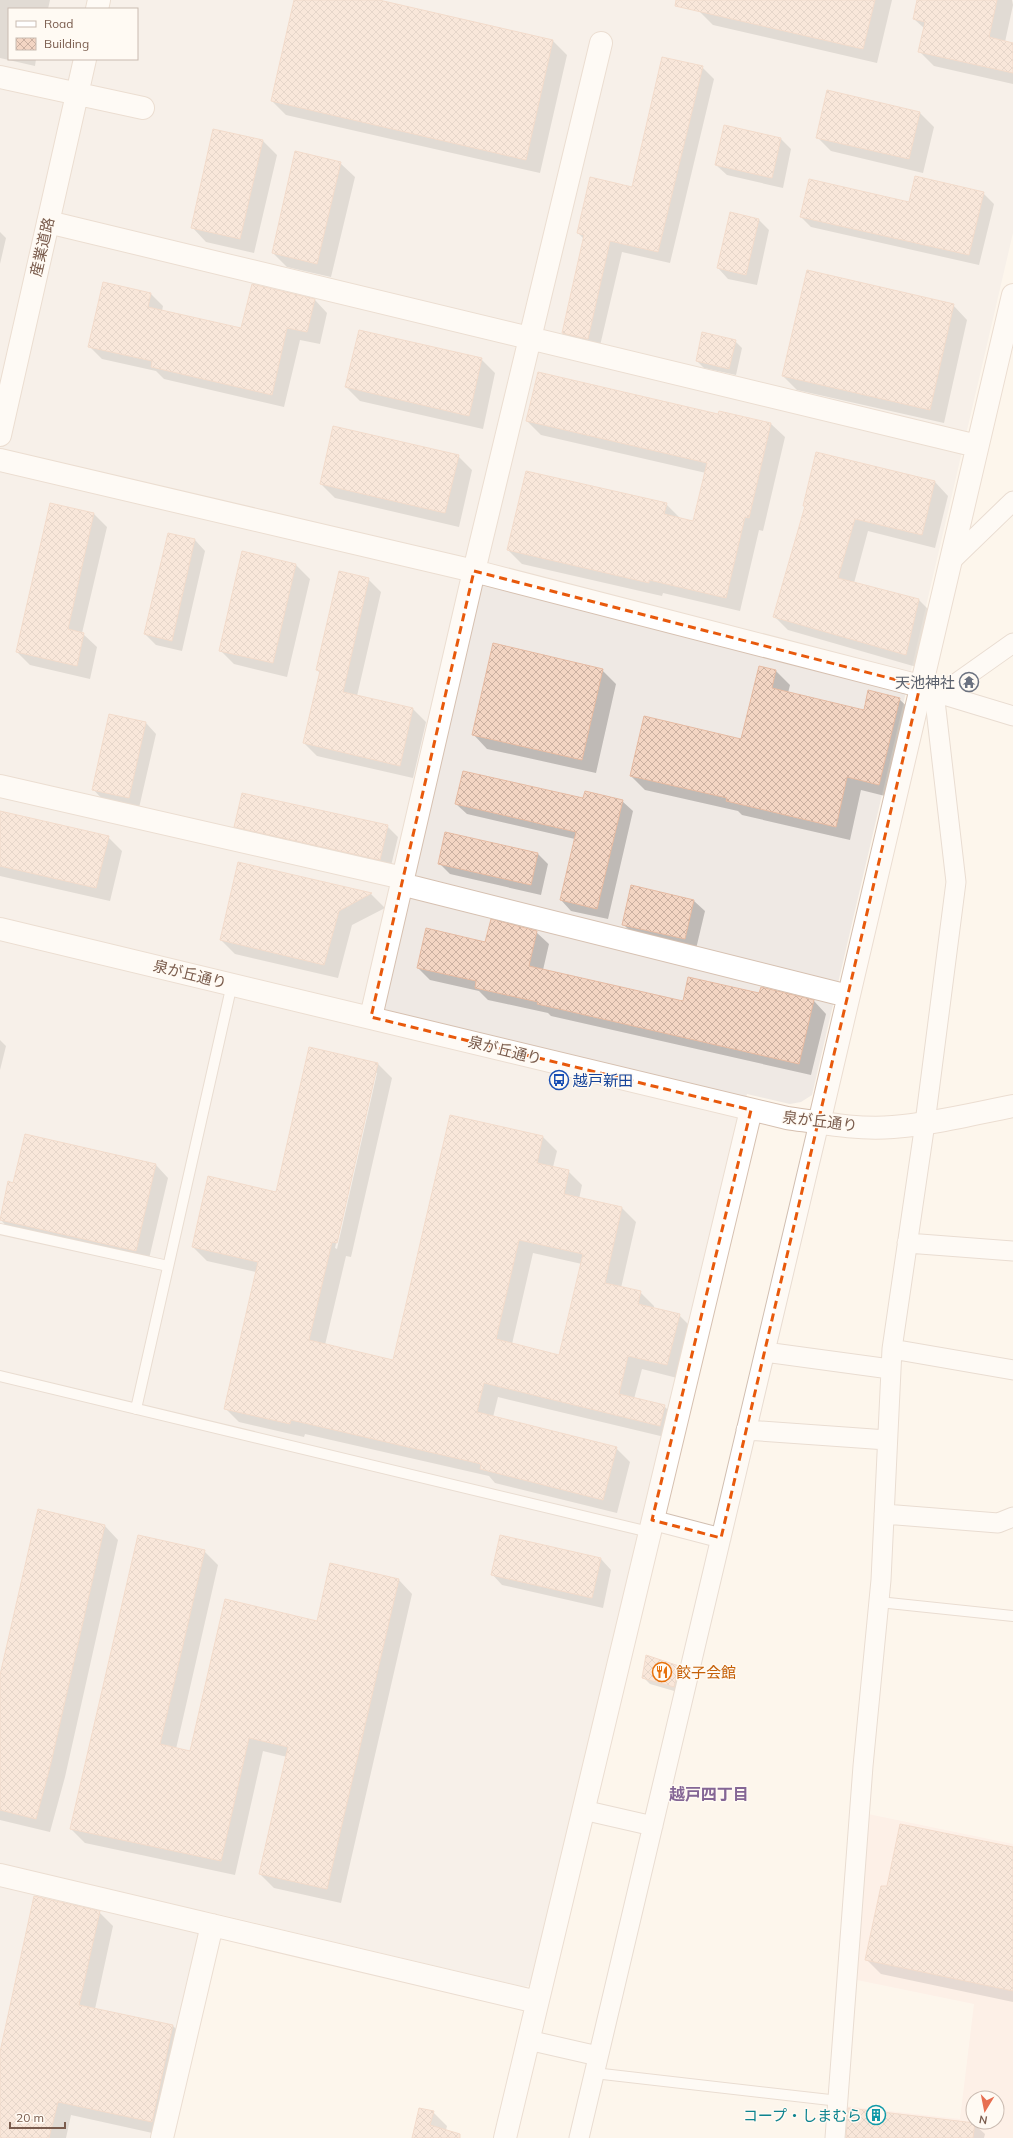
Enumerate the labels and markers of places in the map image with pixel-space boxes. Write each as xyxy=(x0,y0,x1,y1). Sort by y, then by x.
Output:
temple icon: 天池神社 xyxy=(958,671,980,693)
place label: 天池神社 xyxy=(895,673,955,692)
bus stop icon: 越戸新田 xyxy=(548,1069,570,1091)
place label: 越戸新田 xyxy=(572,1071,633,1090)
restaurant icon: 餃子会館 xyxy=(651,1661,673,1683)
place label: 餃子会館 xyxy=(676,1663,736,1682)
building icon: コープ・しまむら xyxy=(865,2104,887,2126)
place label: コープ・しまむら xyxy=(743,2106,862,2125)

